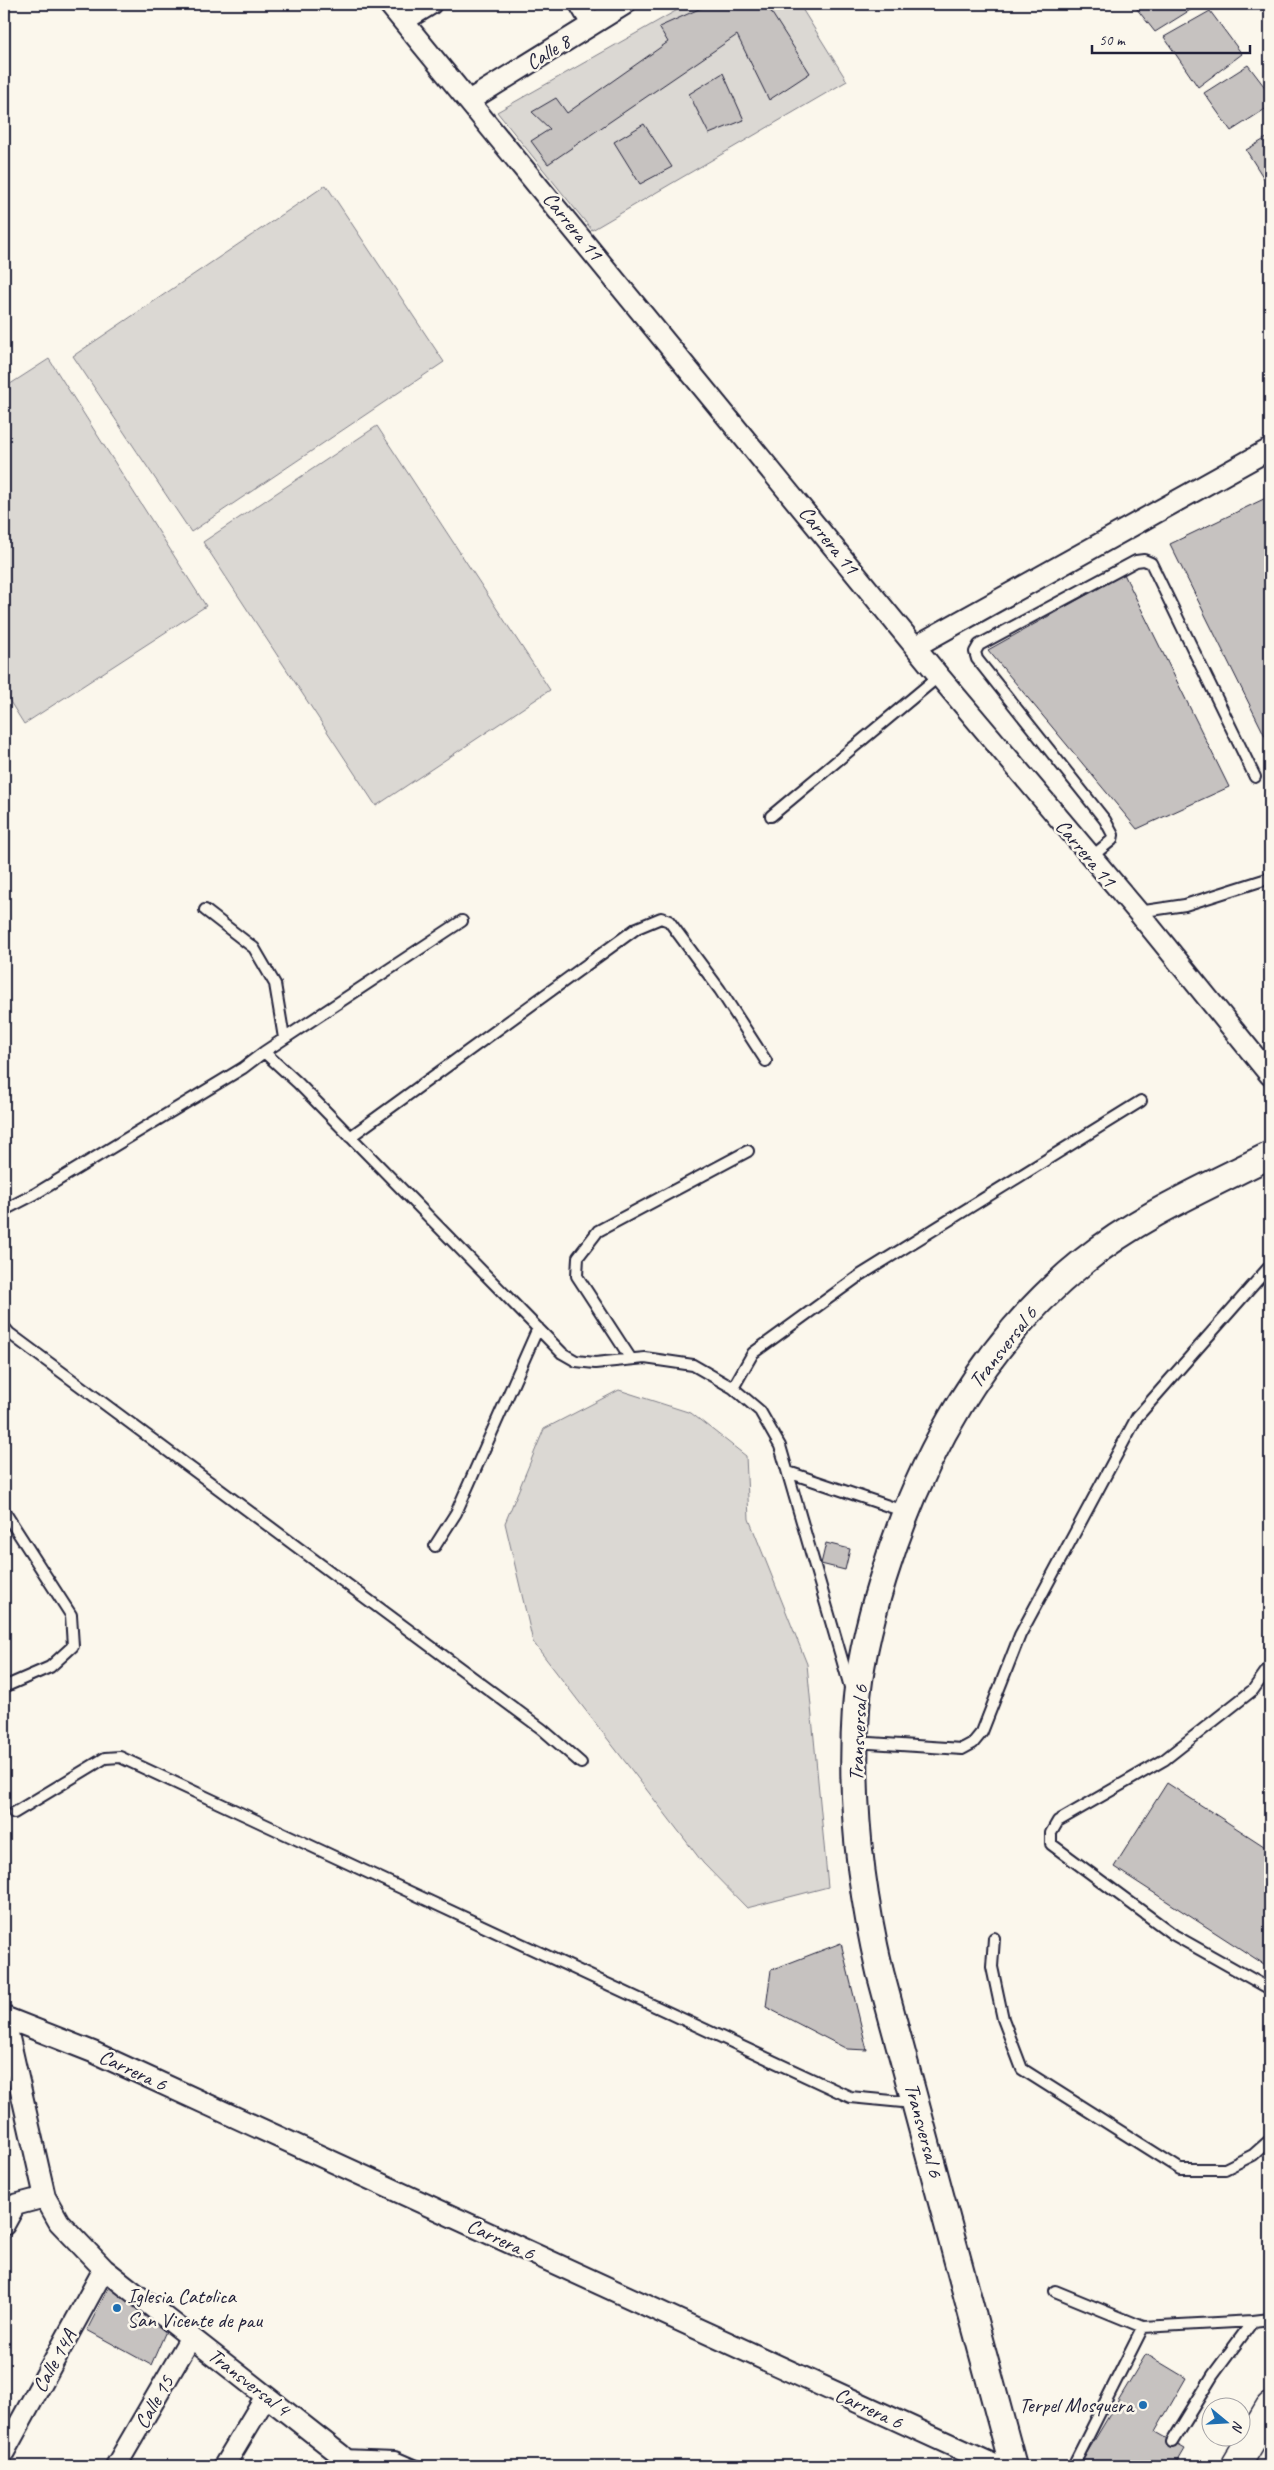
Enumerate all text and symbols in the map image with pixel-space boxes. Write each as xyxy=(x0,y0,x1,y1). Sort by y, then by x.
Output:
scale bar xyxy=(1092,22,1249,54)
street label: Calle 8 xyxy=(521,27,577,76)
text: 50 m xyxy=(1099,31,1126,50)
street label: Carrera 11 xyxy=(537,186,610,267)
street label: Carrera 11 xyxy=(793,500,866,581)
street label: Carrera 11 xyxy=(1050,814,1123,894)
street label: Transversal 6 xyxy=(963,1301,1043,1393)
street label: Transversal 6 xyxy=(842,1684,874,1782)
street label: Carrera 6 xyxy=(95,2043,171,2097)
street label: Transversal 6 xyxy=(899,2080,949,2180)
street label: Carrera 6 xyxy=(463,2212,539,2266)
place label: Iglesia Catolica San Vicente de pau xyxy=(127,2283,263,2333)
marker: Iglesia Catolica San Vicente de pau xyxy=(111,2302,123,2314)
street label: Calle 14A xyxy=(26,2324,82,2397)
street label: Transversal 4 xyxy=(203,2342,297,2423)
street label: Calle 15 xyxy=(128,2369,180,2433)
street label: Carrera 6 xyxy=(831,2381,907,2435)
place label: Terpel Mosquera xyxy=(1019,2392,1135,2418)
north arrow xyxy=(1202,2398,1252,2448)
marker: Terpel Mosquera xyxy=(1137,2399,1149,2411)
text: N xyxy=(1228,2419,1247,2435)

